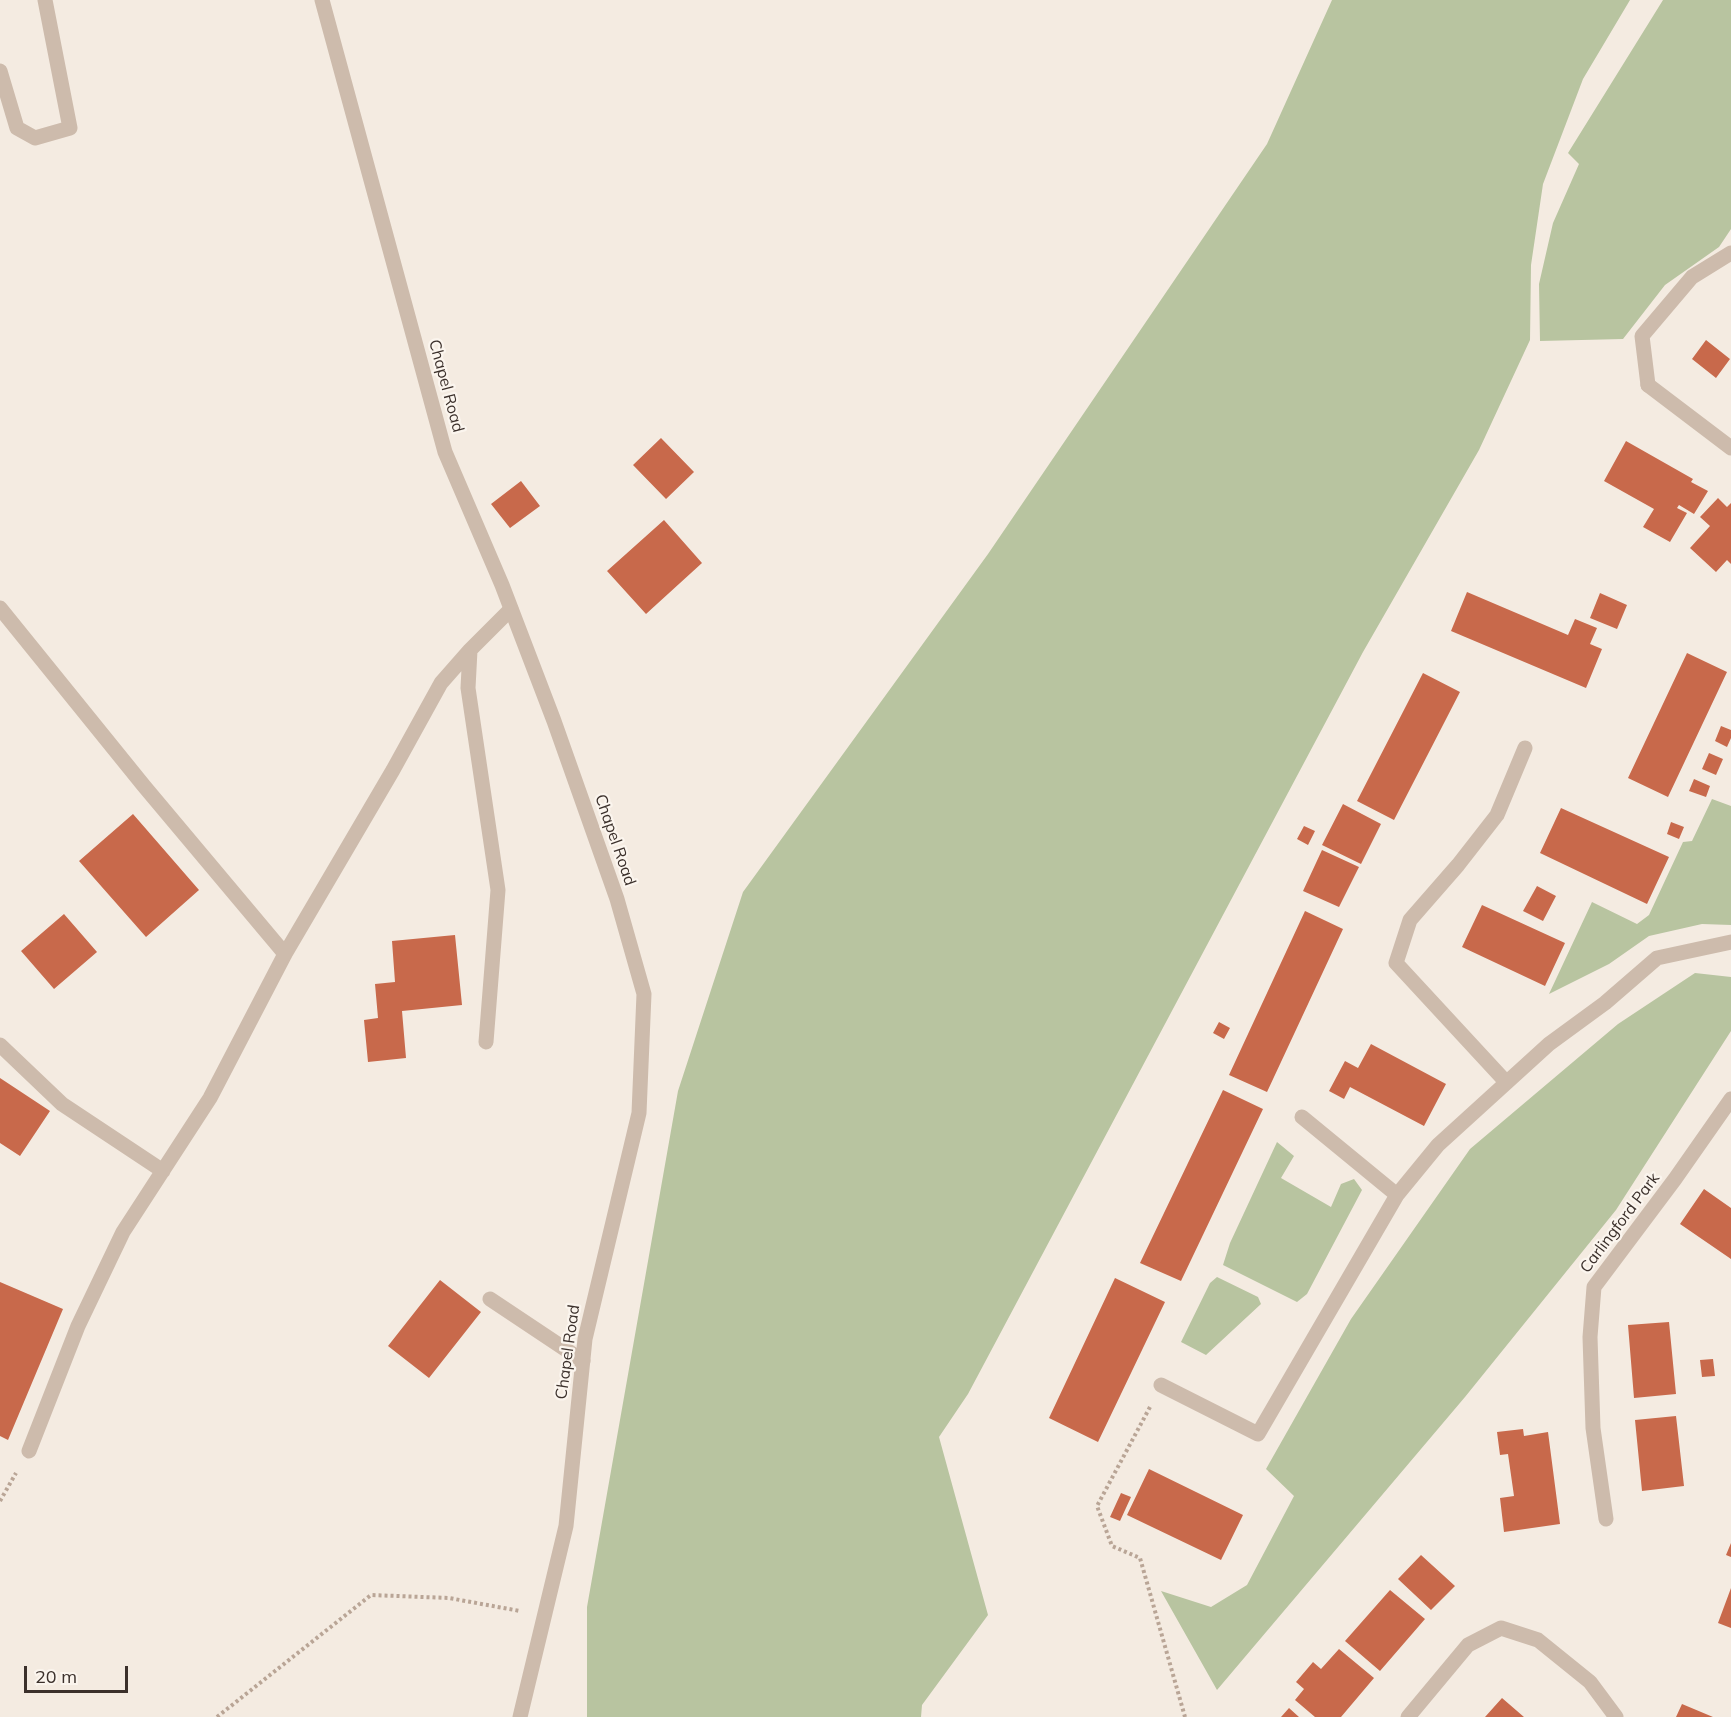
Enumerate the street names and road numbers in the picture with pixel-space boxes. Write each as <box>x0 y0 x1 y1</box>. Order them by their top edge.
street label: Chapel Road <box>424 337 468 435</box>
street label: Chapel Road <box>590 792 640 888</box>
street label: Carlingford Park <box>1576 1169 1664 1277</box>
street label: Chapel Road <box>552 1303 584 1401</box>

